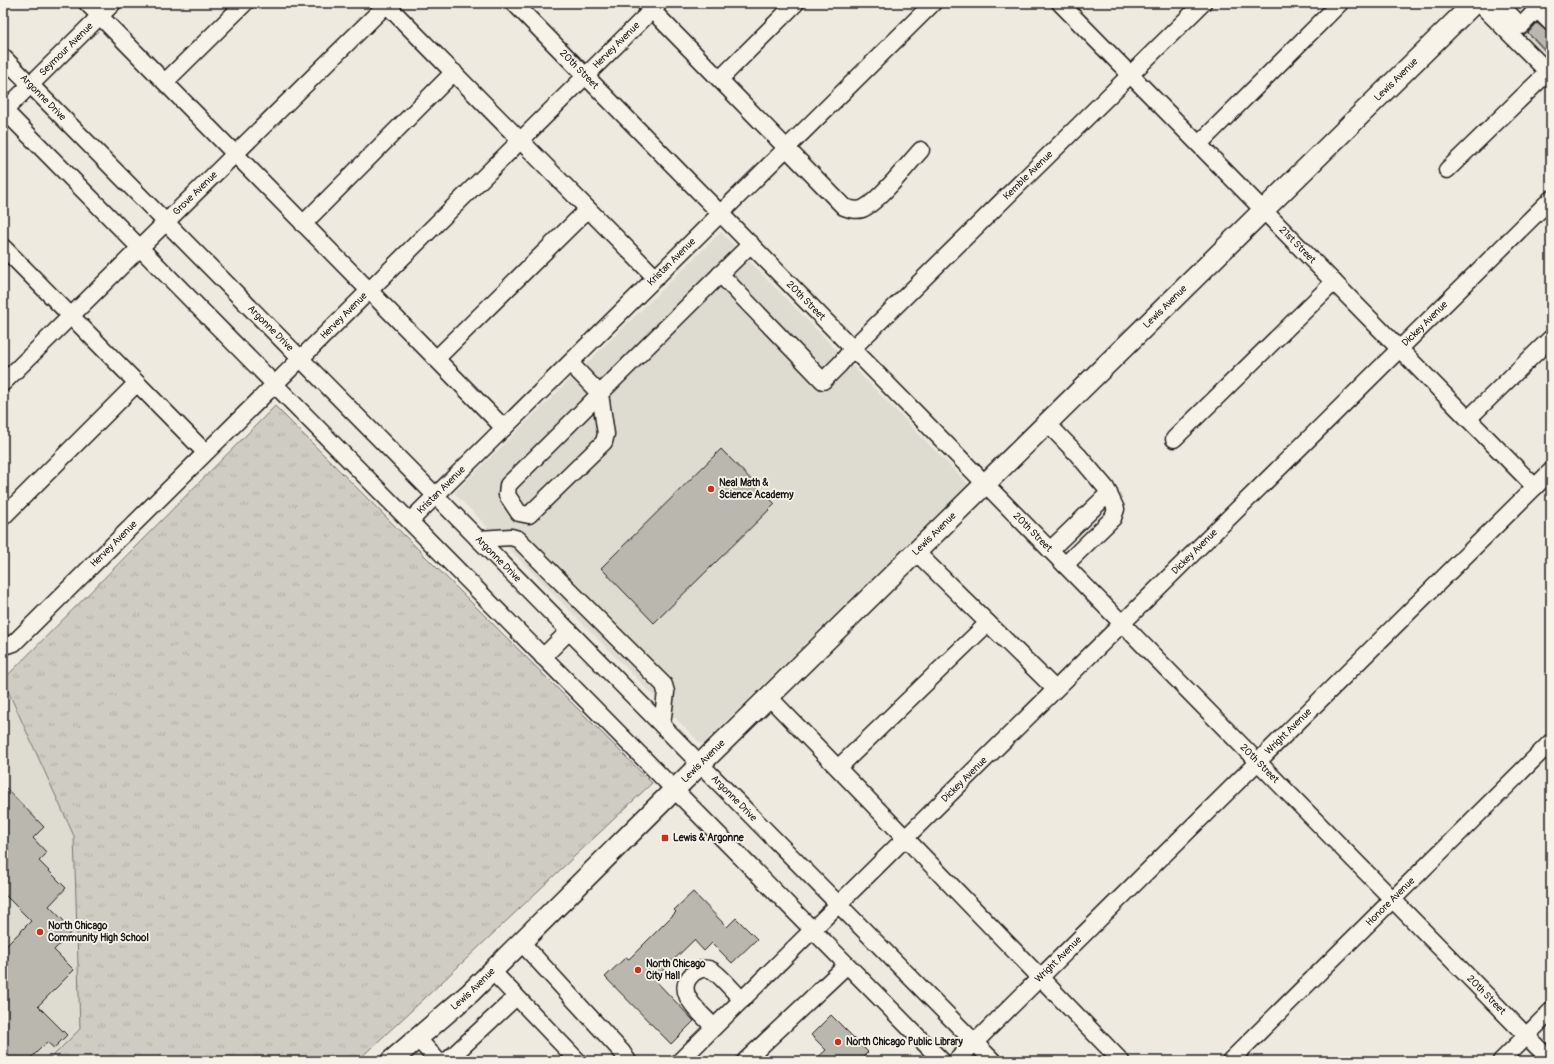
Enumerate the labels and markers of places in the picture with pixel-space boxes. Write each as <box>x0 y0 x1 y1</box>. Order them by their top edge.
place label: Neal Math & Science Academy <box>719 477 794 501</box>
marker: Neal Math & Science Academy <box>706 484 716 494</box>
place label: Lewis & Argonne <box>673 832 745 844</box>
marker: Lewis & Argonne <box>660 833 670 843</box>
place label: North Chicago Community High School <box>48 920 149 944</box>
marker: North Chicago Community High School <box>35 927 45 937</box>
place label: North Chicago City Hall <box>646 958 706 982</box>
marker: North Chicago City Hall <box>633 965 643 975</box>
place label: North Chicago Public Library <box>846 1036 964 1048</box>
marker: North Chicago Public Library <box>833 1037 843 1047</box>

